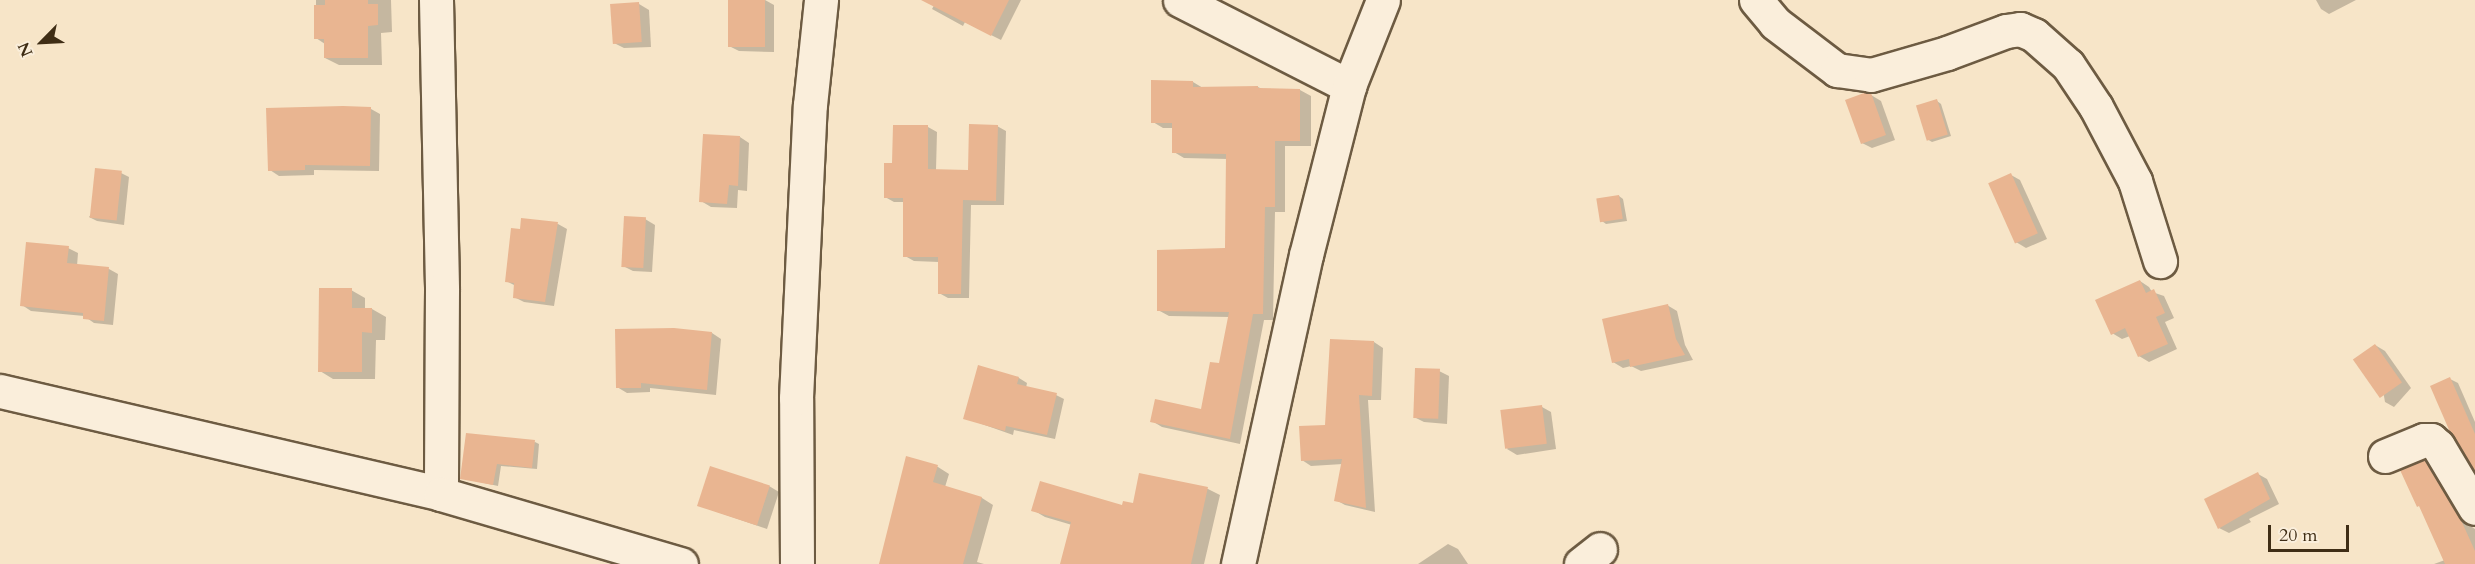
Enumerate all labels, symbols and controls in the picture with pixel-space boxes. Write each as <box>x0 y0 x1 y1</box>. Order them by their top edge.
north arrow <box>12 12 72 72</box>
text: N <box>13 39 38 60</box>
scale bar <box>2271 513 2352 551</box>
text: 20 m <box>2279 523 2318 548</box>

